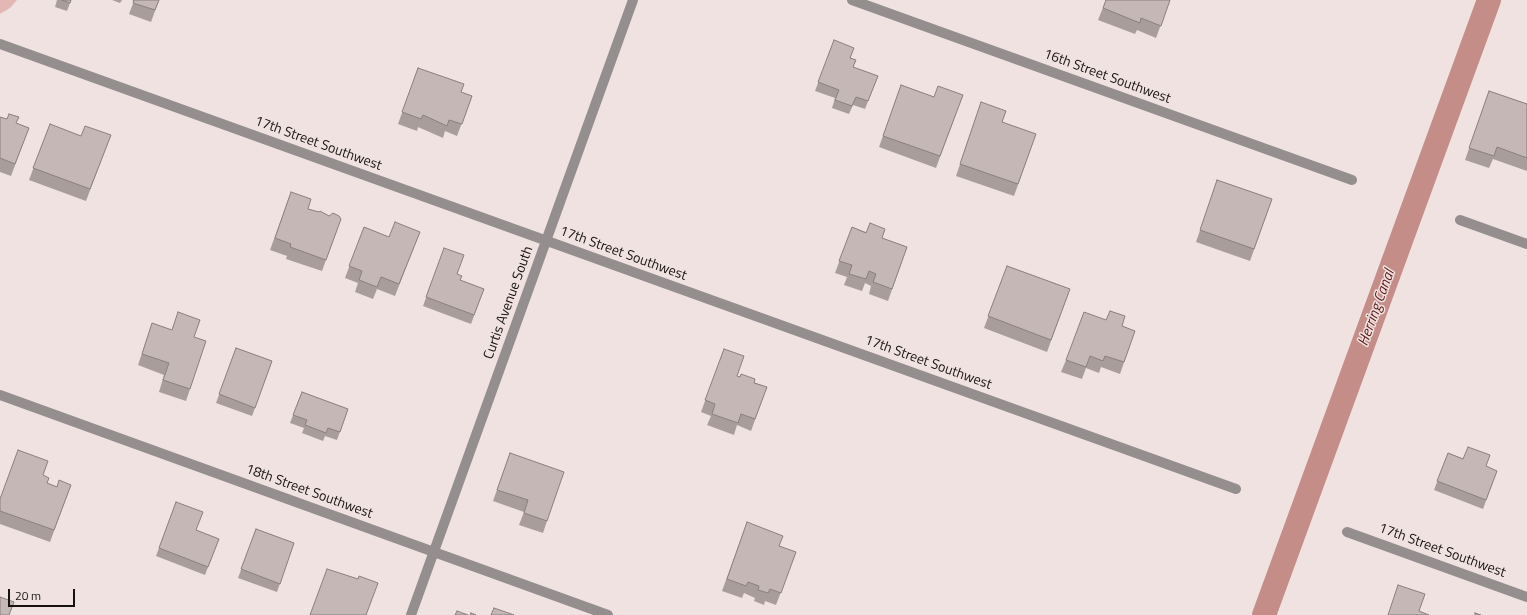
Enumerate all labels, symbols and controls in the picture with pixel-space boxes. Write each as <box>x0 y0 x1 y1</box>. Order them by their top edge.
street label: 16th Street Southwest <box>1041 46 1173 108</box>
street label: 17th Street Southwest <box>252 113 384 175</box>
street label: 17th Street Southwest <box>557 223 689 285</box>
street label: Curtis Avenue South <box>481 244 537 362</box>
water label: Herring Canal <box>1355 267 1399 349</box>
street label: 17th Street Southwest <box>862 332 994 394</box>
street label: 18th Street Southwest <box>243 461 375 523</box>
street label: 17th Street Southwest <box>1376 520 1508 582</box>
scale bar <box>10 581 77 607</box>
text: 20 m <box>15 586 41 605</box>

